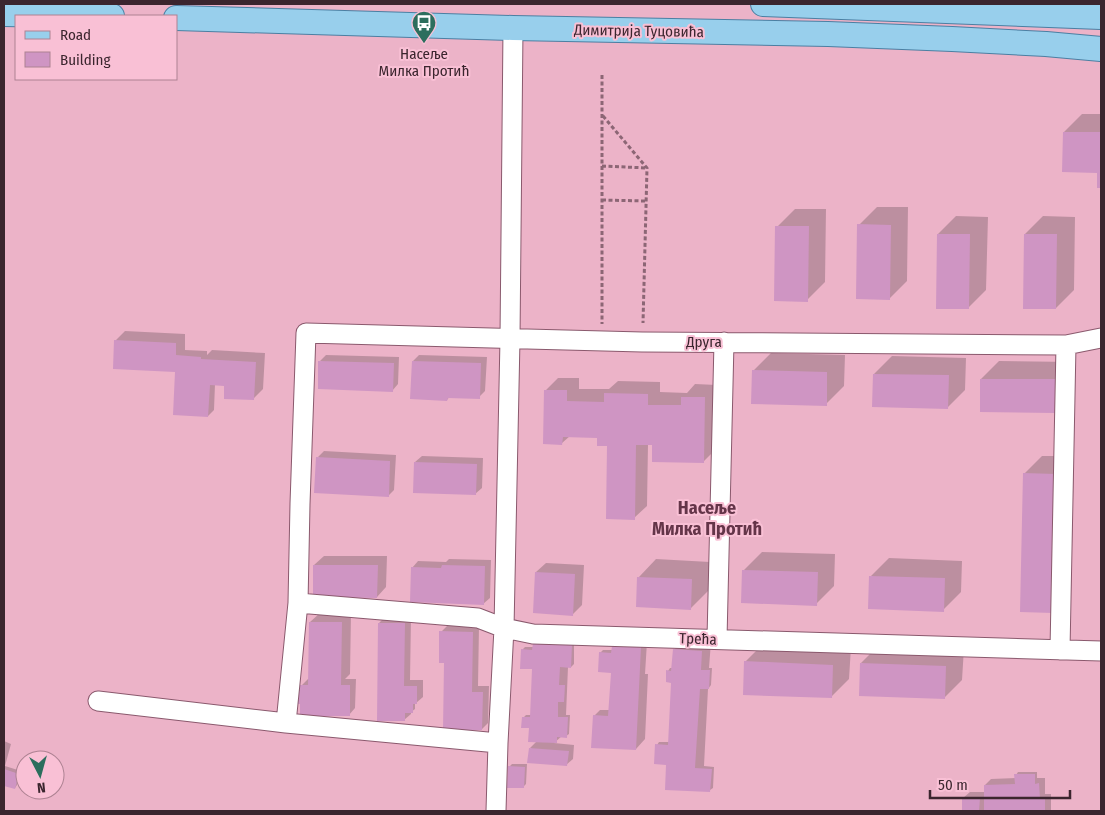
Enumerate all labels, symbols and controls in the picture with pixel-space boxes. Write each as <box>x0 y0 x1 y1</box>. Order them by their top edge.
bus stop icon: Насеље Милка Протић <box>411 10 437 44</box>
legend <box>15 15 178 80</box>
street label: Димитрија Туцовића <box>573 21 704 41</box>
text: Road <box>60 26 91 44</box>
place label: Насеље Милка Протић <box>379 45 469 80</box>
text: Building <box>60 51 111 69</box>
street label: Друга <box>685 333 722 351</box>
district label: Насеље Милка Протић <box>652 497 762 540</box>
street label: Трећа <box>679 629 717 649</box>
north arrow <box>15 750 65 800</box>
scale bar <box>930 768 1070 800</box>
text: 50 m <box>938 776 968 794</box>
text: N <box>36 779 46 796</box>

